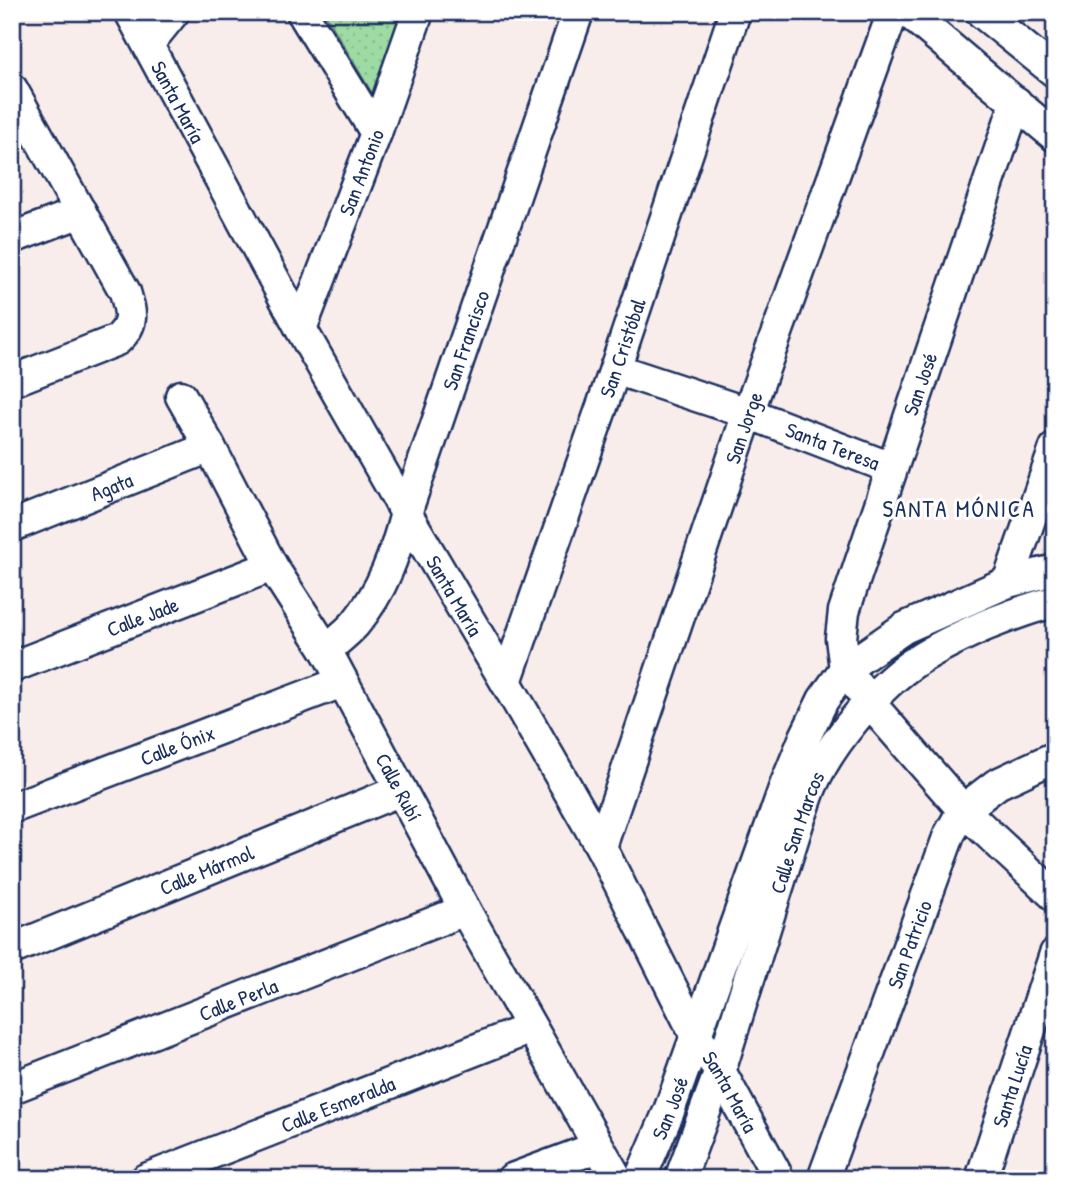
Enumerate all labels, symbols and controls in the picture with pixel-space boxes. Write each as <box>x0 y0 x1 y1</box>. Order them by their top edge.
street label: Santa María <box>144 56 212 148</box>
street label: San Antonio <box>331 125 391 219</box>
street label: San Francisco <box>435 286 496 394</box>
street label: San Cristóbal <box>592 294 652 401</box>
street label: San José <box>896 349 944 419</box>
street label: San Jorge <box>717 387 769 467</box>
street label: Santa Teresa <box>782 414 884 477</box>
street label: Agata <box>86 465 137 508</box>
district label: SANTA MÓNICA <box>882 493 1036 524</box>
street label: Santa María <box>420 550 490 641</box>
street label: Calle Jade <box>102 589 183 643</box>
street label: Calle Ónix <box>136 718 219 772</box>
street label: Calle Rubí <box>369 748 429 826</box>
street label: Calle San Marcos <box>762 766 831 897</box>
street label: Calle Mármol <box>155 837 258 902</box>
street label: San Patricio <box>880 896 938 992</box>
street label: Calle Perla <box>195 971 282 1028</box>
street label: Santa Lucía <box>985 1041 1039 1131</box>
street label: Santa María <box>696 1045 765 1138</box>
street label: Calle Esmeralda <box>276 1068 399 1139</box>
street label: San José <box>644 1073 695 1144</box>

